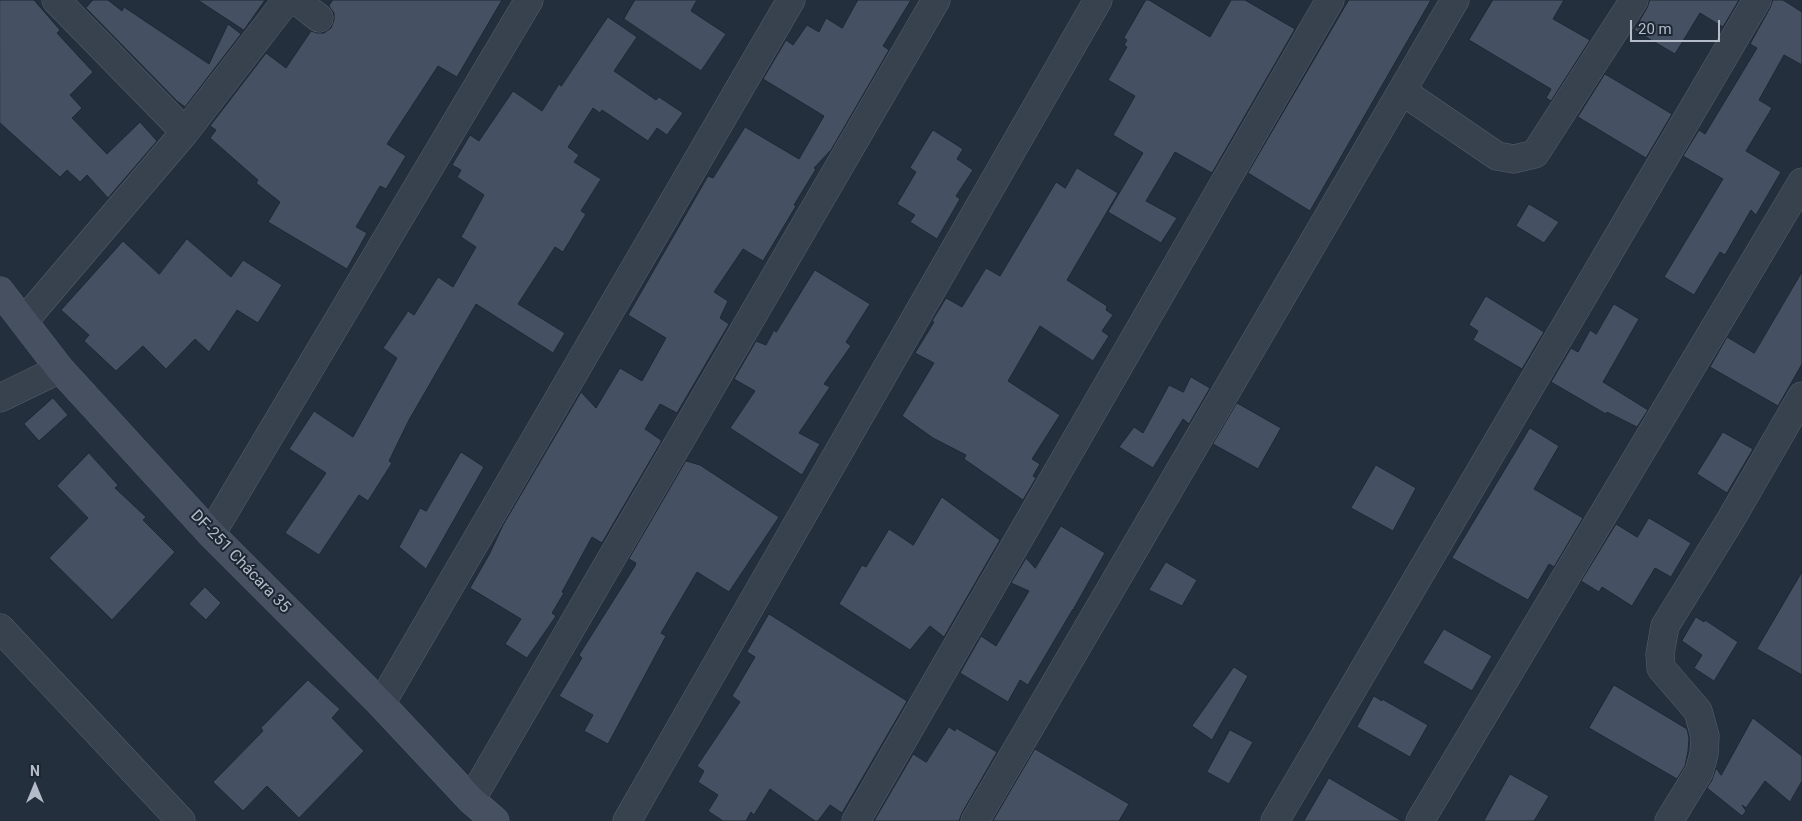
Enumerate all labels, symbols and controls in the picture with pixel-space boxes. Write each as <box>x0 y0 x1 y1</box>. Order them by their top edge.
scale bar <box>1632 10 1722 42</box>
text: 20 m <box>1638 20 1672 38</box>
street label: DF-251 Chácara 35 <box>186 507 294 617</box>
north arrow <box>10 761 60 811</box>
text: N <box>30 763 40 779</box>

